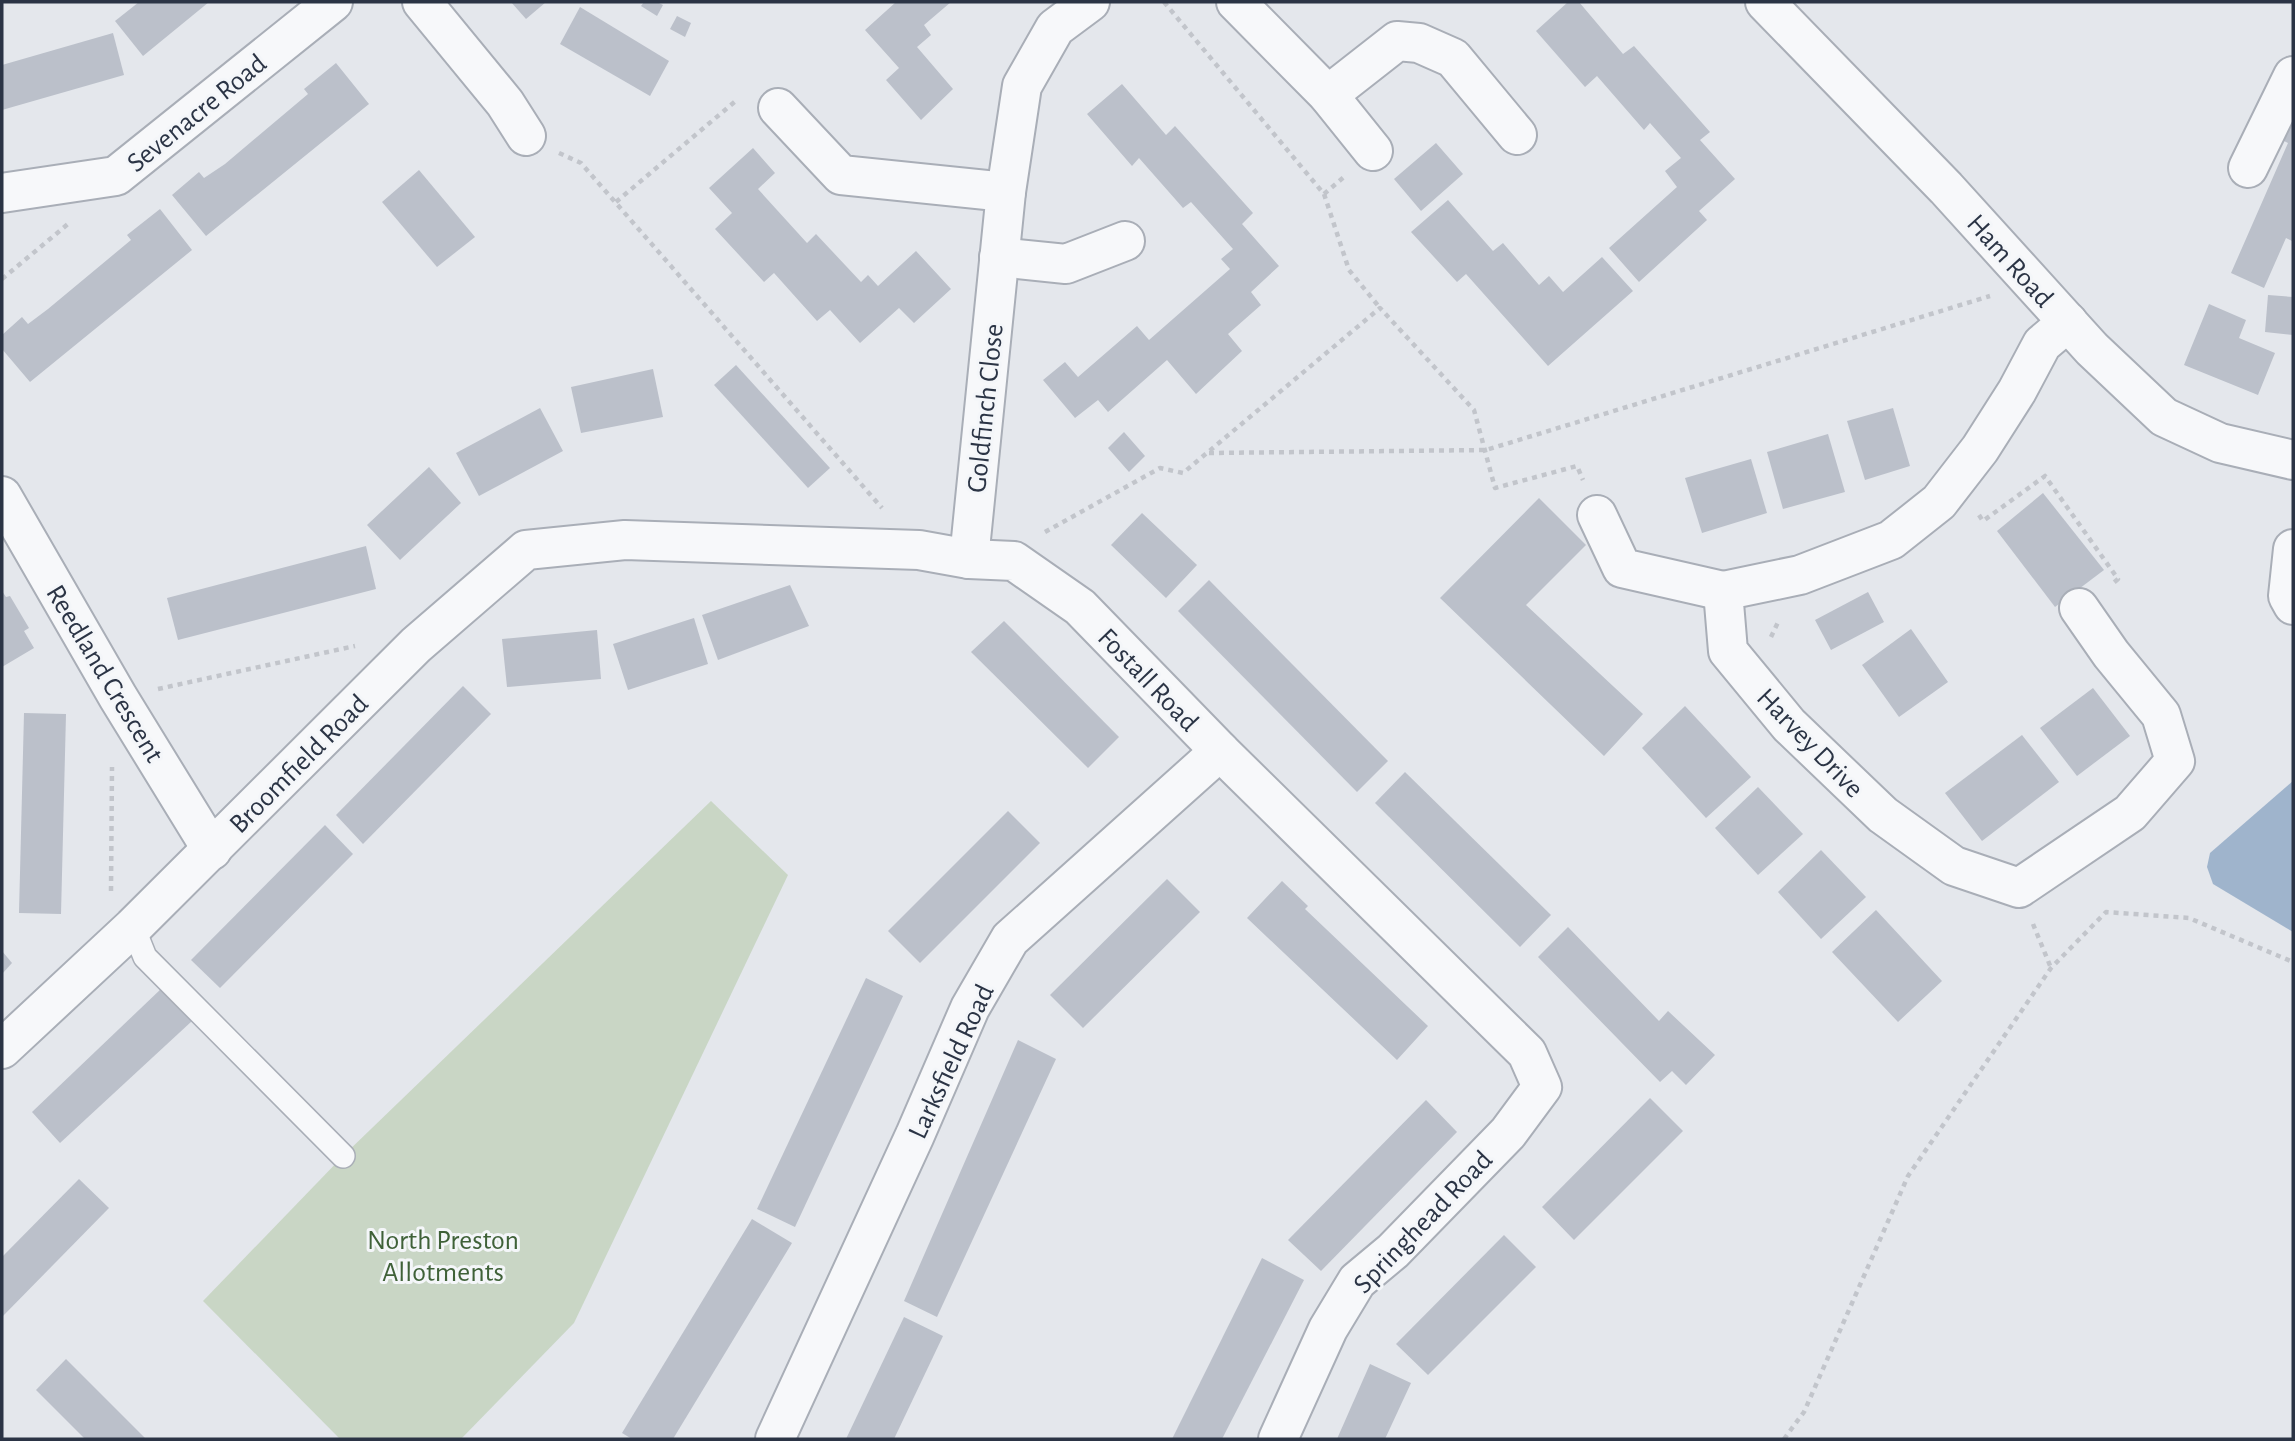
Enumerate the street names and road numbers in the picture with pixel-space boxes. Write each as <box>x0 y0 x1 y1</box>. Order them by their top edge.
street label: Sevenacre Road <box>122 49 272 178</box>
street label: Ham Road <box>1961 210 2058 313</box>
street label: Goldfinch Close <box>963 322 1009 494</box>
street label: Reedland Crescent <box>40 581 168 768</box>
street label: Fostall Road <box>1092 623 1203 737</box>
street label: Harvey Drive <box>1751 683 1868 803</box>
street label: Broomfield Road <box>225 690 374 839</box>
street label: Larksfield Road <box>904 980 1000 1143</box>
street label: Springhead Road <box>1349 1146 1498 1299</box>

